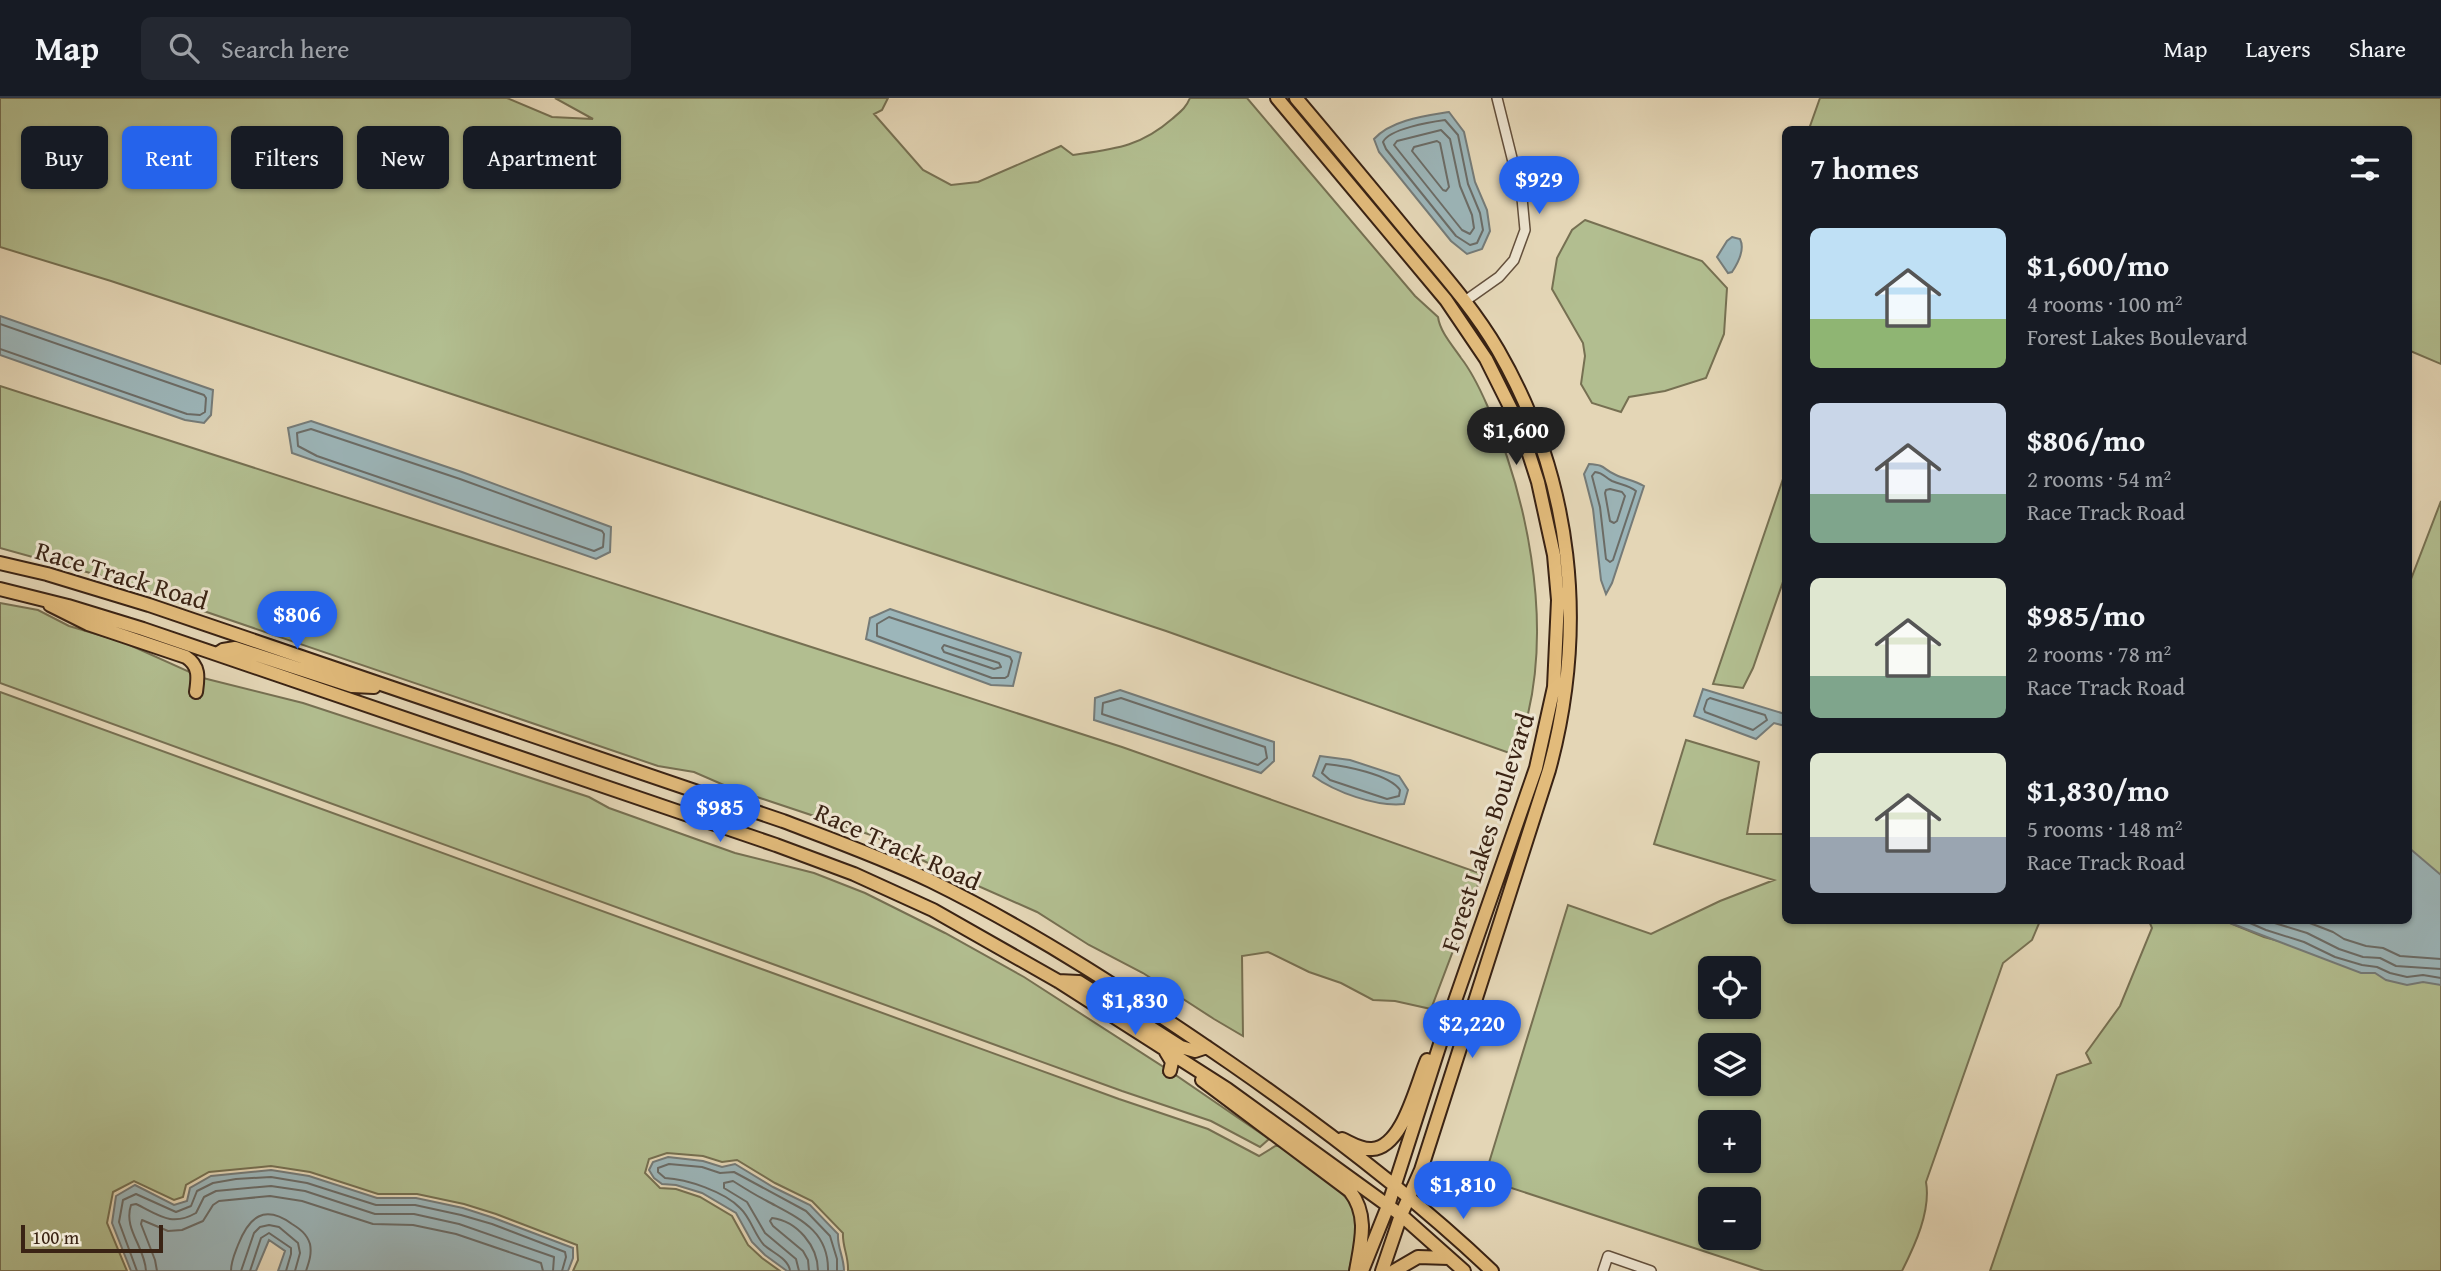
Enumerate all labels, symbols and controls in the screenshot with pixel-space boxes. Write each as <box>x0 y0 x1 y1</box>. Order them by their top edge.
search box <box>141 17 631 80</box>
text: Map <box>35 24 99 72</box>
icon: search <box>165 29 203 67</box>
text: Search here <box>221 29 349 68</box>
text: Map <box>2164 31 2207 66</box>
text: Layers <box>2245 31 2311 66</box>
text: Share <box>2349 31 2406 66</box>
chip: Buy <box>21 126 108 189</box>
chip: Rent <box>122 126 217 189</box>
chip: Filters <box>231 126 343 189</box>
chip: New <box>357 126 449 189</box>
chip: Apartment <box>463 126 621 189</box>
text: 7 homes <box>1810 146 1919 190</box>
icon: filters <box>2346 149 2384 187</box>
pin: $929 <box>1498 156 1580 216</box>
text: $929 <box>1515 162 1563 195</box>
text: $1,600/mo <box>2027 243 2169 287</box>
icon: home <box>1866 256 1950 340</box>
text: 4 rooms · 100 m² <box>2027 287 2182 320</box>
text: Forest Lakes Boulevard <box>2027 320 2247 353</box>
pin: $1,600 <box>1459 408 1573 467</box>
text: $1,600 <box>1483 413 1549 446</box>
text: $806/mo <box>2027 418 2145 462</box>
icon: home <box>1866 431 1950 515</box>
text: 2 rooms · 54 m² <box>2027 462 2171 495</box>
text: Race Track Road <box>2027 495 2185 528</box>
street label: Race Track Road <box>31 530 213 620</box>
pin: $806 <box>256 592 338 651</box>
text: $985/mo <box>2027 593 2145 637</box>
text: $806 <box>273 597 321 630</box>
icon: home <box>1866 606 1950 690</box>
text: 2 rooms · 78 m² <box>2027 637 2171 670</box>
text: Race Track Road <box>2027 670 2185 703</box>
street label: Forest Lakes Boulevard <box>1430 707 1544 957</box>
text: $1,830/mo <box>2027 768 2169 812</box>
icon: home <box>1866 781 1950 865</box>
pin: $985 <box>679 784 761 844</box>
text: $985 <box>696 790 744 823</box>
street label: Race Track Road <box>809 792 988 900</box>
text: 5 rooms · 148 m² <box>2027 812 2182 845</box>
text: Race Track Road <box>2027 845 2185 878</box>
map controls <box>1698 956 1761 1250</box>
button: locate <box>1698 956 1761 1019</box>
pin: $1,830 <box>1078 978 1192 1037</box>
text: $1,830 <box>1102 983 1168 1016</box>
pin: $2,220 <box>1415 1000 1529 1060</box>
text: $2,220 <box>1439 1006 1505 1039</box>
button: layers <box>1698 1033 1761 1096</box>
button: + <box>1698 1110 1761 1173</box>
pin: $1,810 <box>1406 1162 1520 1221</box>
text: $1,810 <box>1430 1167 1496 1200</box>
button: − <box>1698 1187 1761 1250</box>
scale bar <box>21 1222 163 1254</box>
text: 100 m <box>32 1223 79 1251</box>

